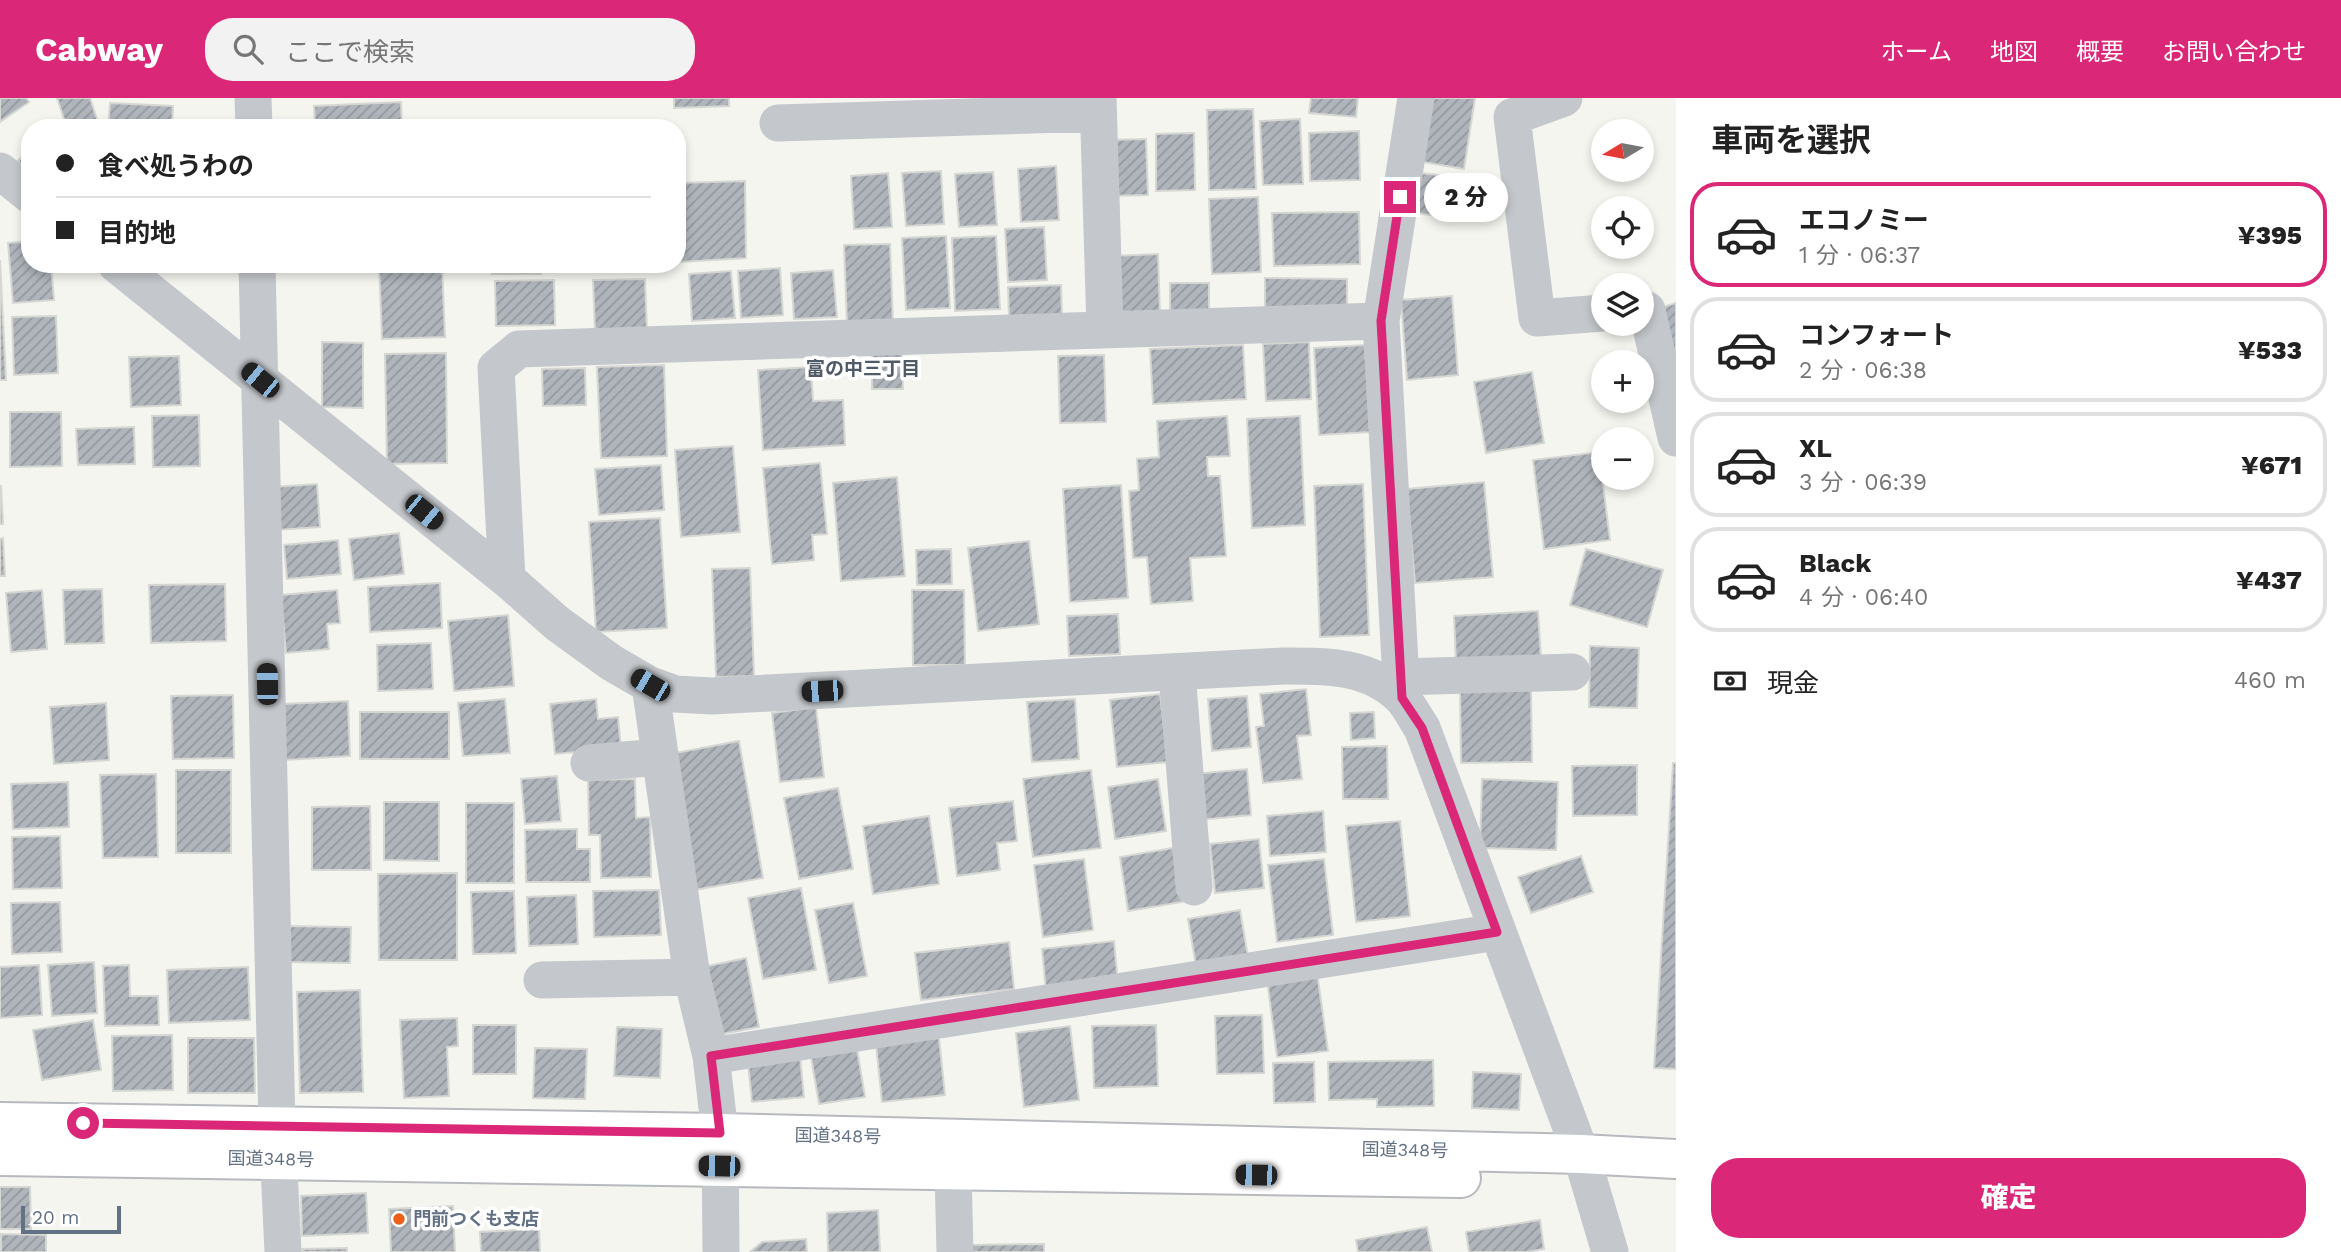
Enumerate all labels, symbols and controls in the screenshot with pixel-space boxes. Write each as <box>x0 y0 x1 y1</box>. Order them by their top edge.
search box <box>205 18 695 81</box>
text: Cabway <box>35 30 163 69</box>
icon: search <box>229 30 267 68</box>
text: ここで検索 <box>285 37 415 67</box>
text: ホーム <box>1881 38 1952 66</box>
text: 地図 <box>1990 38 2038 66</box>
text: 概要 <box>2076 38 2124 66</box>
text: お問い合わせ <box>2162 38 2306 66</box>
north arrow <box>1591 119 1654 182</box>
map controls <box>1591 119 1654 490</box>
text: 車両を選択 <box>1711 121 1871 159</box>
text: 食べ処うわの <box>98 151 254 181</box>
callout: 2 分 <box>1424 172 1508 222</box>
route end <box>1384 181 1416 213</box>
text: 2 分 <box>1445 184 1487 211</box>
button: locate <box>1591 196 1654 259</box>
icon: car <box>1715 203 1778 266</box>
text: エコノミー <box>1799 205 1929 235</box>
text: 目的地 <box>98 218 176 248</box>
text: ¥395 <box>2238 220 2302 250</box>
text: 1 分 · 06:37 <box>1799 242 1920 269</box>
button: layers <box>1591 273 1654 336</box>
icon: car <box>1715 318 1778 381</box>
text: コンフォート <box>1799 320 1954 350</box>
text: ¥533 <box>2238 335 2302 365</box>
button: + <box>1591 350 1654 413</box>
district label: 富の中三丁目 <box>806 357 920 380</box>
text: 2 分 · 06:38 <box>1799 357 1927 384</box>
car <box>238 359 283 401</box>
button: − <box>1591 427 1654 490</box>
icon: car <box>1715 433 1778 496</box>
text: XL <box>1799 433 1832 463</box>
text: ¥671 <box>2241 450 2302 480</box>
text: 3 分 · 06:39 <box>1799 469 1927 496</box>
car <box>402 491 447 533</box>
icon: car <box>1715 548 1778 611</box>
text: Black <box>1799 548 1871 578</box>
text: ¥437 <box>2236 565 2302 595</box>
text: 4 分 · 06:40 <box>1799 584 1928 611</box>
icon: cash <box>1711 662 1749 700</box>
car <box>257 663 278 705</box>
car <box>627 665 674 705</box>
text: 460 m <box>2234 667 2306 694</box>
text: 現金 <box>1767 668 1819 698</box>
car <box>801 679 844 703</box>
route start <box>67 1107 99 1139</box>
street label: 国道348号 <box>795 1124 881 1147</box>
street label: 国道348号 <box>1362 1138 1448 1161</box>
street label: 国道348号 <box>228 1147 314 1170</box>
car <box>698 1155 741 1177</box>
button: 確定 <box>1711 1158 2306 1238</box>
car <box>1235 1164 1278 1186</box>
scale bar <box>21 1203 121 1235</box>
text: 20 m <box>32 1206 79 1229</box>
place label: 門前つくも支店 <box>413 1208 539 1229</box>
marker: 門前つくも支店 <box>391 1211 407 1227</box>

